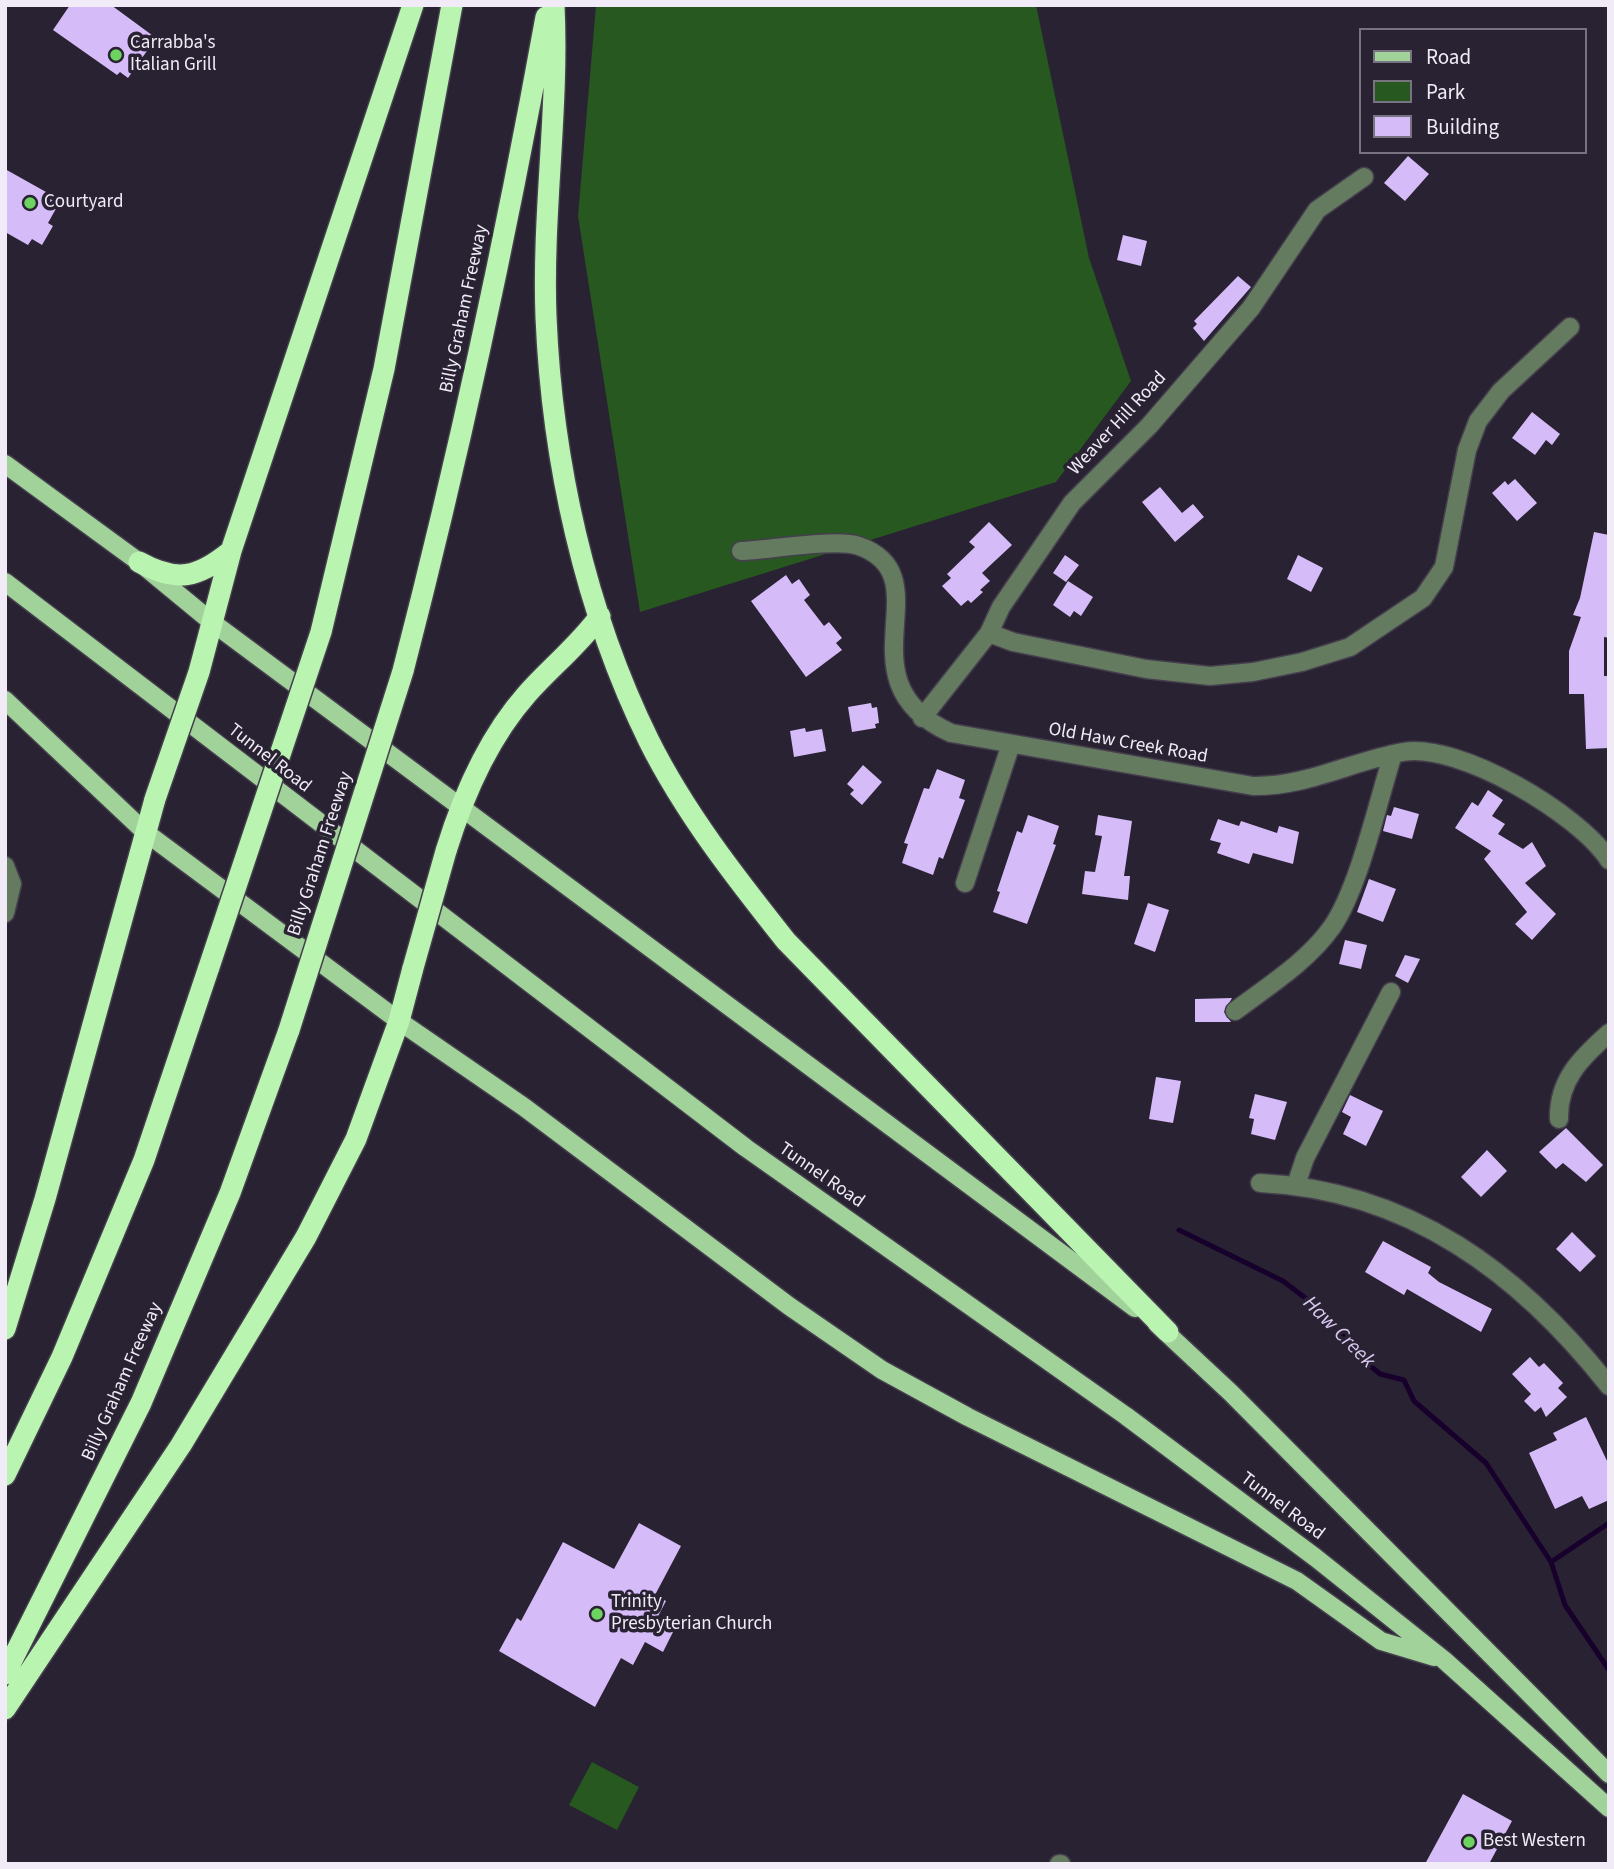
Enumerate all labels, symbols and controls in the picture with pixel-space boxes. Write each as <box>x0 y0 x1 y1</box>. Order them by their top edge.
legend <box>1358 28 1586 154</box>
place label: Carrabba's Italian Grill <box>130 33 217 77</box>
text: Road <box>1426 42 1471 72</box>
marker: Carrabba's Italian Grill <box>108 47 124 63</box>
text: Park <box>1426 77 1465 107</box>
text: Building <box>1426 112 1499 142</box>
place label: Courtyard <box>44 192 124 214</box>
marker: Courtyard <box>22 195 38 211</box>
street label: Billy Graham Freeway <box>436 223 494 395</box>
street label: Weaver Hill Road <box>1064 367 1172 481</box>
street label: Tunnel Road <box>223 719 315 799</box>
street label: Old Haw Creek Road <box>1047 719 1209 769</box>
street label: Billy Graham Freeway <box>284 769 358 939</box>
street label: Tunnel Road <box>774 1138 868 1214</box>
water label: Haw Creek <box>1297 1292 1379 1374</box>
street label: Billy Graham Freeway <box>78 1299 168 1465</box>
street label: Tunnel Road <box>1235 1468 1329 1546</box>
place label: Trinity Presbyterian Church <box>611 1592 772 1636</box>
marker: Trinity Presbyterian Church <box>589 1606 605 1622</box>
place label: Best Western <box>1483 1831 1586 1853</box>
marker: Best Western <box>1461 1834 1477 1850</box>

